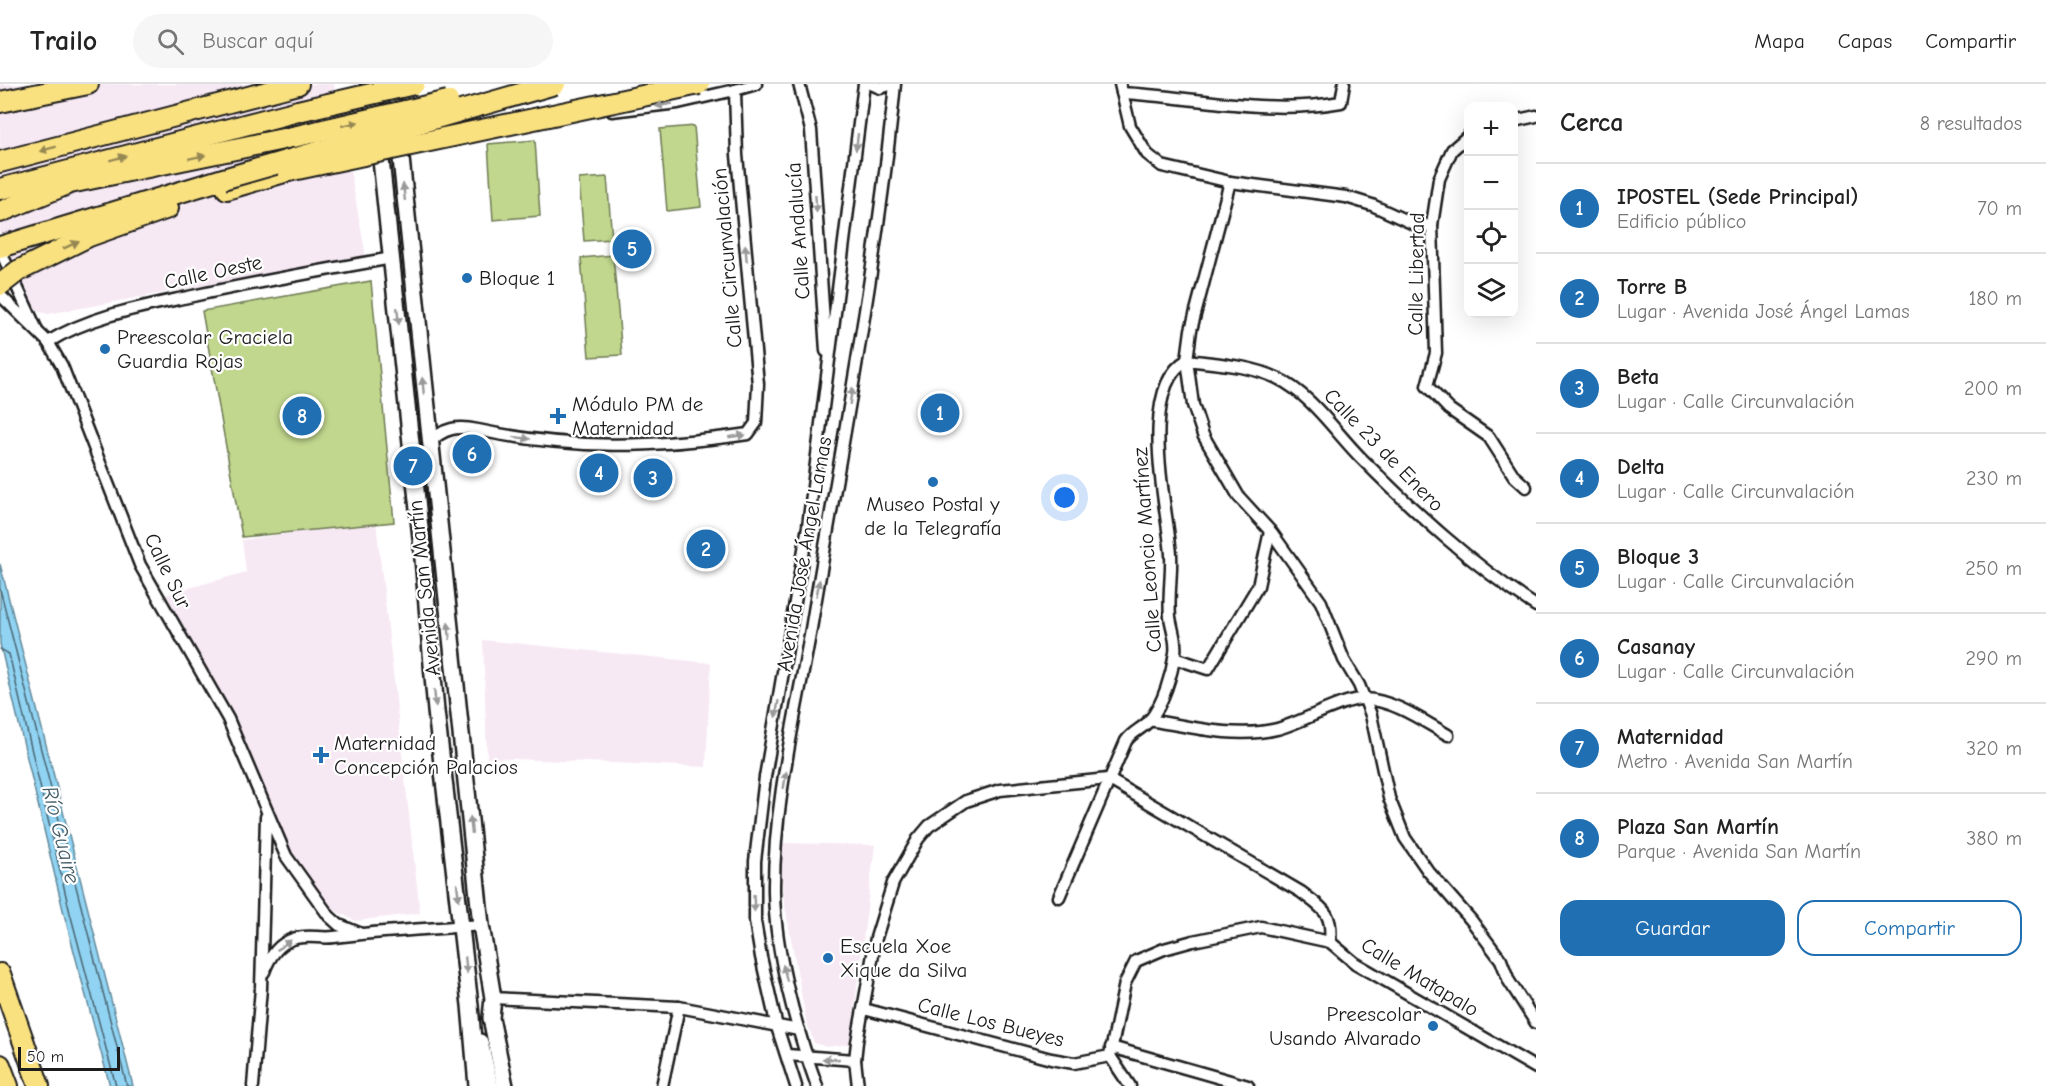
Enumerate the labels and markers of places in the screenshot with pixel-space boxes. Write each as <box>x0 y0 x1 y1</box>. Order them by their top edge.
pin: 5 <box>612 226 652 272</box>
place label: Bloque 1 <box>479 266 555 290</box>
marker: Bloque 1 <box>460 271 474 285</box>
place label: Preescolar Graciela Guardia Rojas <box>117 325 293 373</box>
marker: Preescolar Graciela Guardia Rojas <box>98 342 112 356</box>
pin: 1 <box>920 390 960 436</box>
place label: Módulo PM de Maternidad <box>572 392 703 440</box>
pin: 8 <box>282 394 322 438</box>
marker: Módulo PM de Maternidad <box>549 407 567 425</box>
pin: 6 <box>452 432 492 476</box>
pin: 7 <box>394 444 432 488</box>
pin: 4 <box>580 450 618 496</box>
pin: 3 <box>634 456 672 500</box>
marker: Museo Postal y de la Telegrafía <box>926 475 940 489</box>
place label: Museo Postal y de la Telegrafía <box>864 492 1002 540</box>
pin: 2 <box>686 526 726 572</box>
place label: Maternidad Concepción Palacios <box>334 731 518 779</box>
marker: Maternidad Concepción Palacios <box>312 746 330 764</box>
place label: Escuela Xoe Xique da Silva <box>840 934 967 982</box>
marker: Escuela Xoe Xique da Silva <box>821 951 835 965</box>
place label: Preescolar Usando Alvarado <box>1269 1002 1422 1050</box>
marker: Preescolar Usando Alvarado <box>1426 1019 1440 1033</box>

